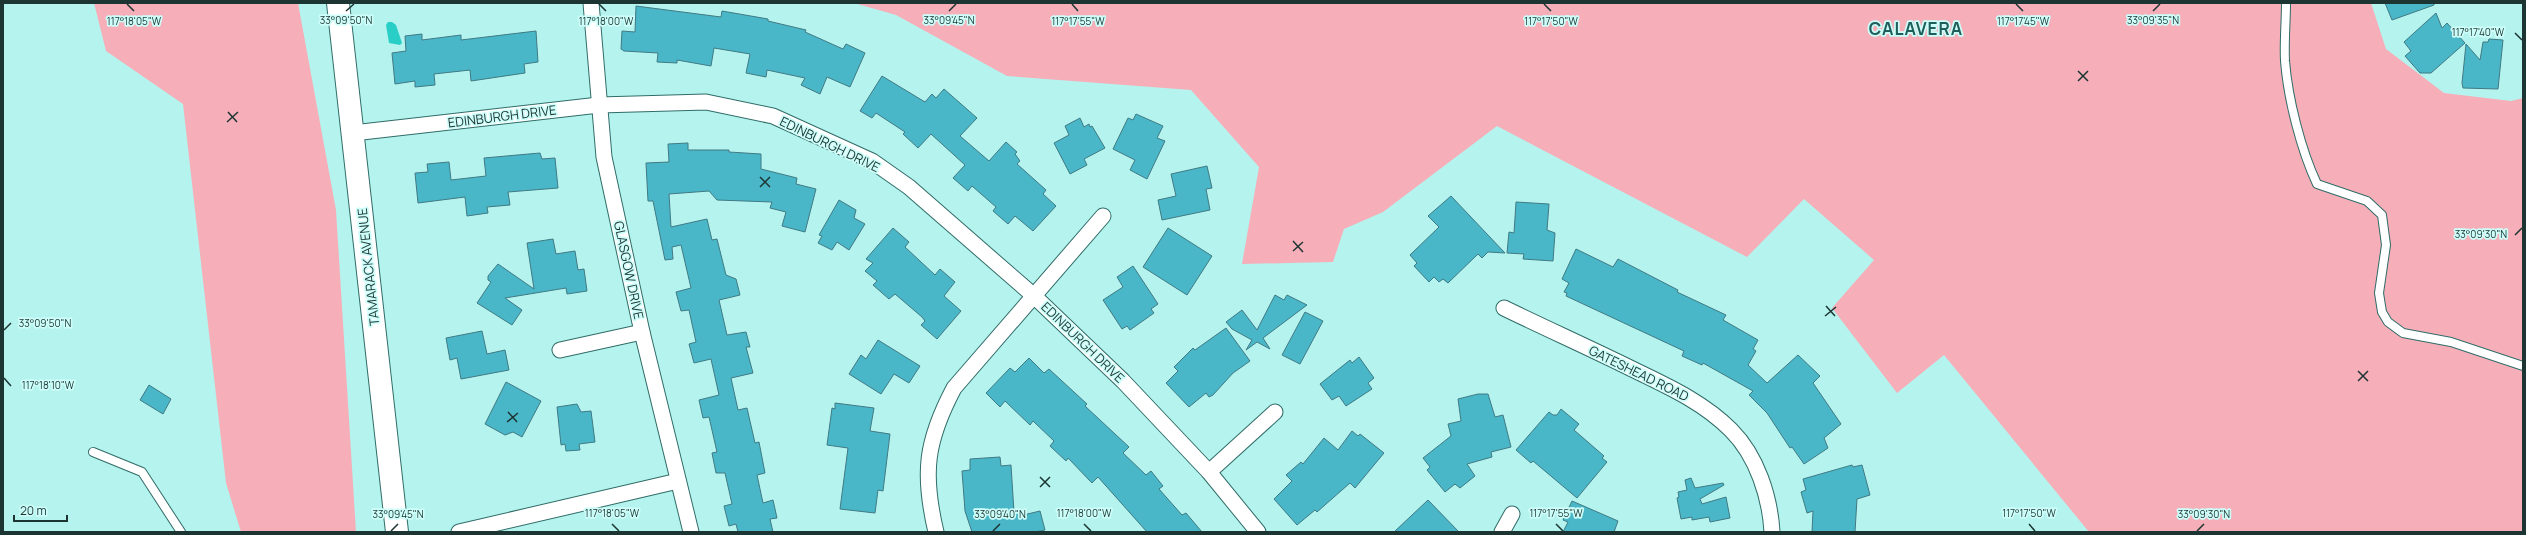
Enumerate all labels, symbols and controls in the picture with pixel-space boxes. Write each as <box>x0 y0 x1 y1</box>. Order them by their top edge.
text: 33°09'50"N <box>320 13 372 27</box>
text: 33°09'45"N <box>923 13 975 27</box>
text: 33°09'35"N <box>2127 13 2179 27</box>
text: 117°18'05"W <box>107 14 162 28</box>
text: 117°18'00"W <box>579 14 634 28</box>
text: 117°17'55"W <box>1051 14 1105 28</box>
text: 117°17'50"W <box>1524 14 1578 28</box>
text: 117°17'45"W <box>1997 14 2050 28</box>
district label: CALAVERA <box>1869 17 1963 40</box>
text: 117°17'40"W <box>2452 25 2505 39</box>
street label: EDINBURGH DRIVE <box>447 100 557 132</box>
street label: EDINBURGH DRIVE <box>777 112 883 176</box>
street label: TAMARACK AVENUE <box>353 207 383 327</box>
street label: GLASGOW DRIVE <box>610 219 648 321</box>
text: 33°09'30"N <box>2455 227 2507 241</box>
street label: EDINBURGH DRIVE <box>1037 298 1129 386</box>
text: 33°09'50"N <box>19 316 71 330</box>
street label: GATESHEAD ROAD <box>1586 341 1692 405</box>
text: 117°18'10"W <box>22 378 75 392</box>
scale bar <box>14 497 67 523</box>
text: 20 m <box>20 502 47 519</box>
text: 117°18'05"W <box>585 506 640 520</box>
text: 117°18'00"W <box>1057 506 1112 520</box>
text: 117°17'55"W <box>1529 506 1583 520</box>
text: 117°17'50"W <box>2002 506 2056 520</box>
text: 33°09'45"N <box>372 507 424 521</box>
text: 33°09'40"N <box>974 507 1026 521</box>
text: 33°09'30"N <box>2178 507 2230 521</box>

